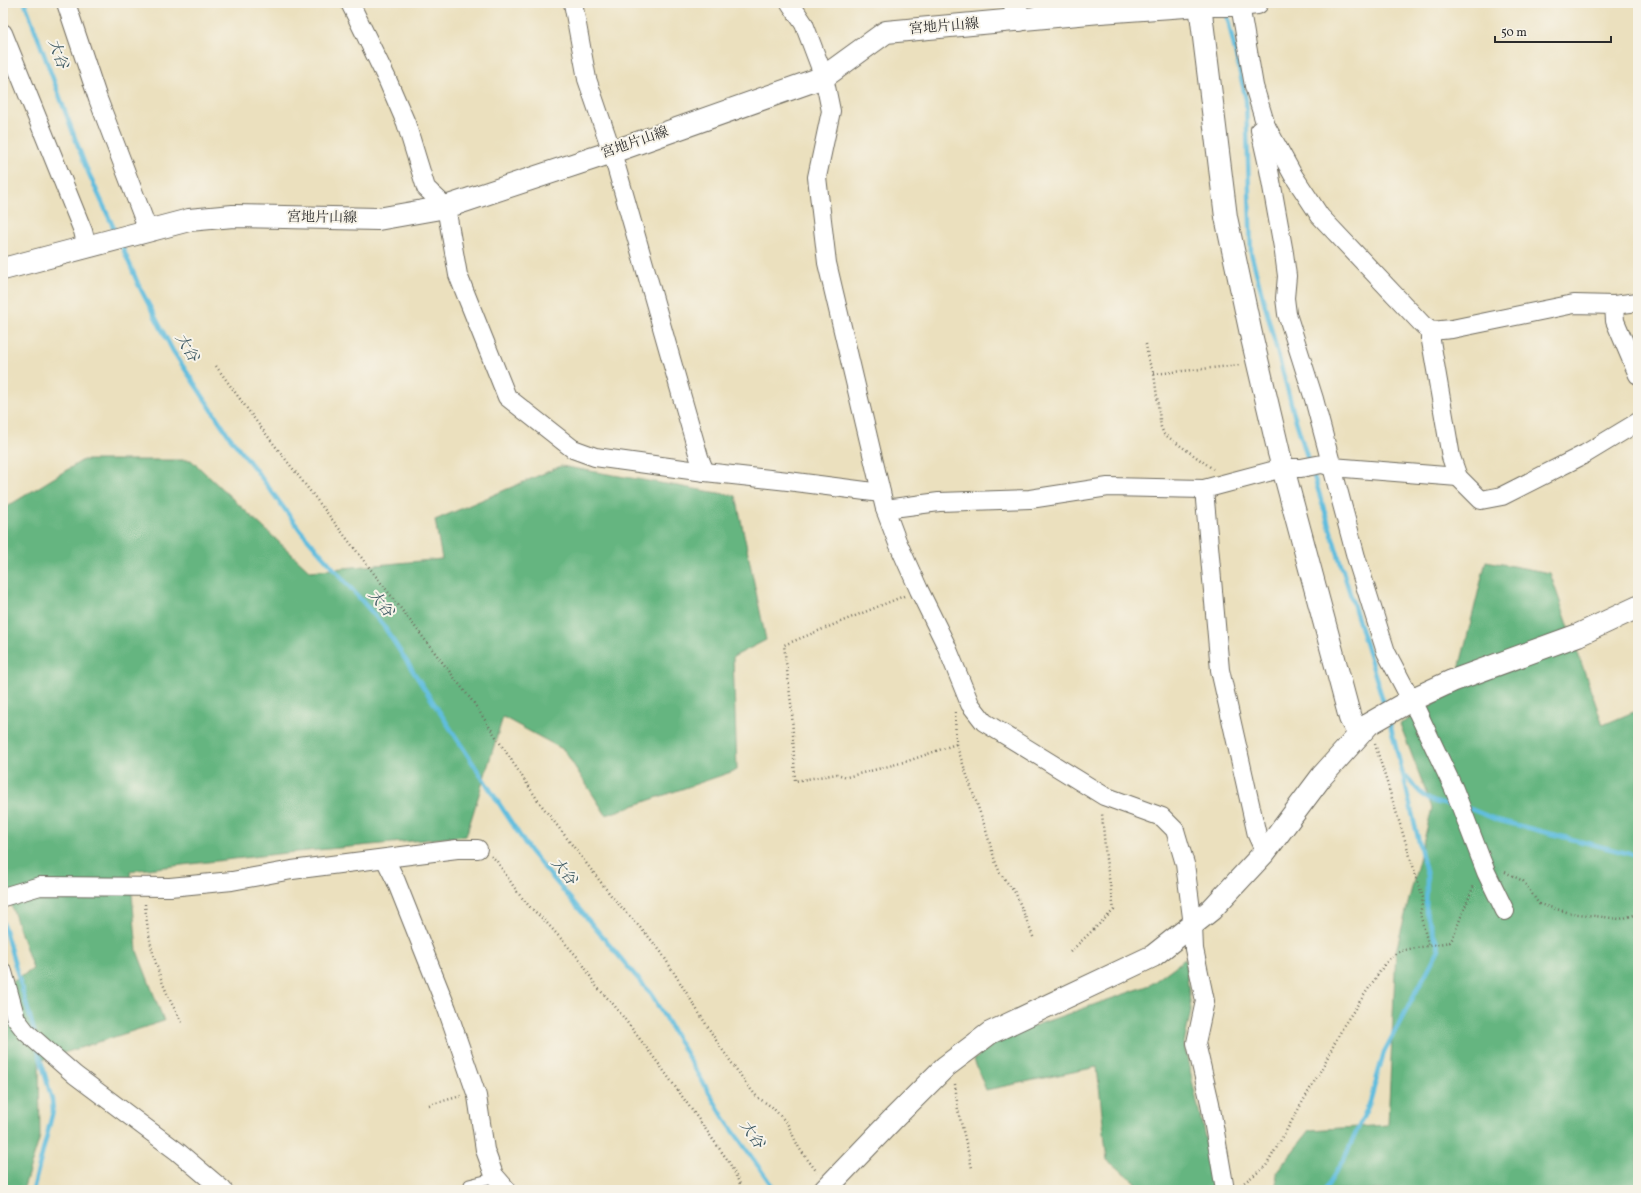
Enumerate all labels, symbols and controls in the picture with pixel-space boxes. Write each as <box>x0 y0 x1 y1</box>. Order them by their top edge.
street label: 宮地片山線 <box>908 14 980 40</box>
scale bar <box>1495 18 1611 44</box>
text: 50 m <box>1501 25 1527 41</box>
water label: 大谷 <box>42 36 72 73</box>
street label: 宮地片山線 <box>599 123 671 163</box>
street label: 宮地片山線 <box>287 208 357 228</box>
water label: 大谷 <box>169 330 203 367</box>
water label: 大谷 <box>362 586 398 623</box>
water label: 大谷 <box>545 854 581 891</box>
water label: 大谷 <box>734 1117 769 1154</box>

